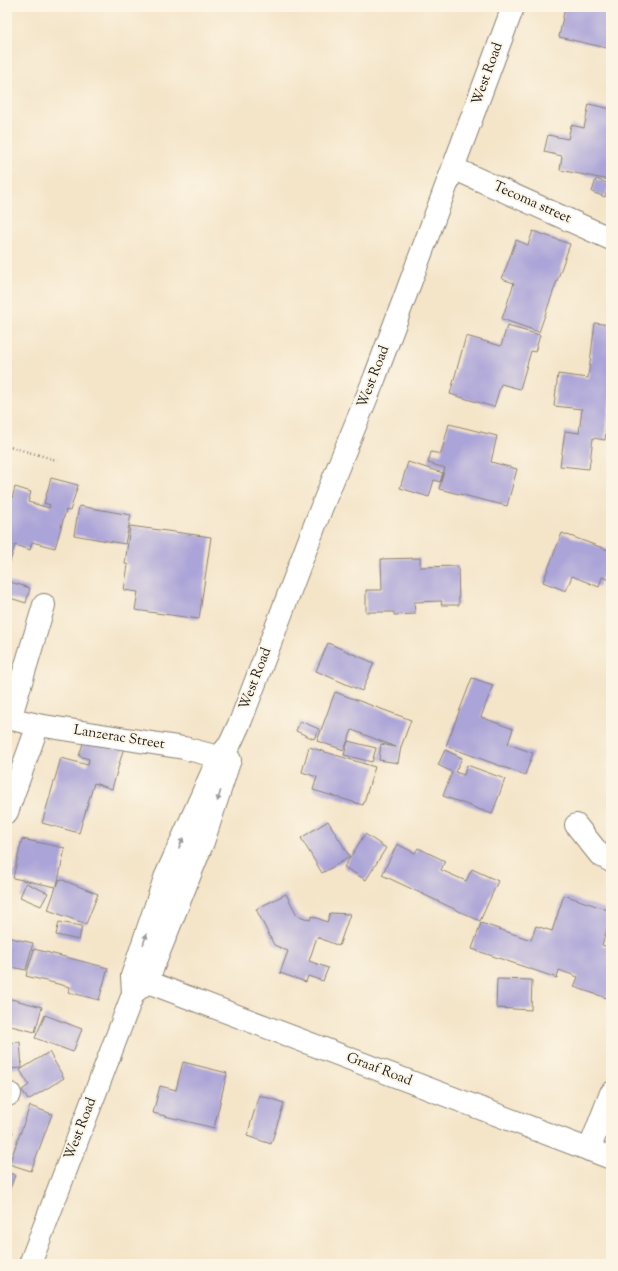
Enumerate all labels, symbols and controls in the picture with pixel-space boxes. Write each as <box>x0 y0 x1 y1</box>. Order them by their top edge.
street label: West Road <box>467 40 509 108</box>
street label: Tecoma street <box>490 177 574 229</box>
street label: West Road <box>353 343 395 411</box>
street label: West Road <box>235 645 277 713</box>
street label: Lanzerac Street <box>72 721 166 755</box>
one-way arrow <box>216 790 222 802</box>
one-way arrow <box>178 836 184 848</box>
one-way arrow <box>142 932 148 944</box>
street label: Graaf Road <box>343 1048 415 1092</box>
street label: West Road <box>60 1095 102 1163</box>

